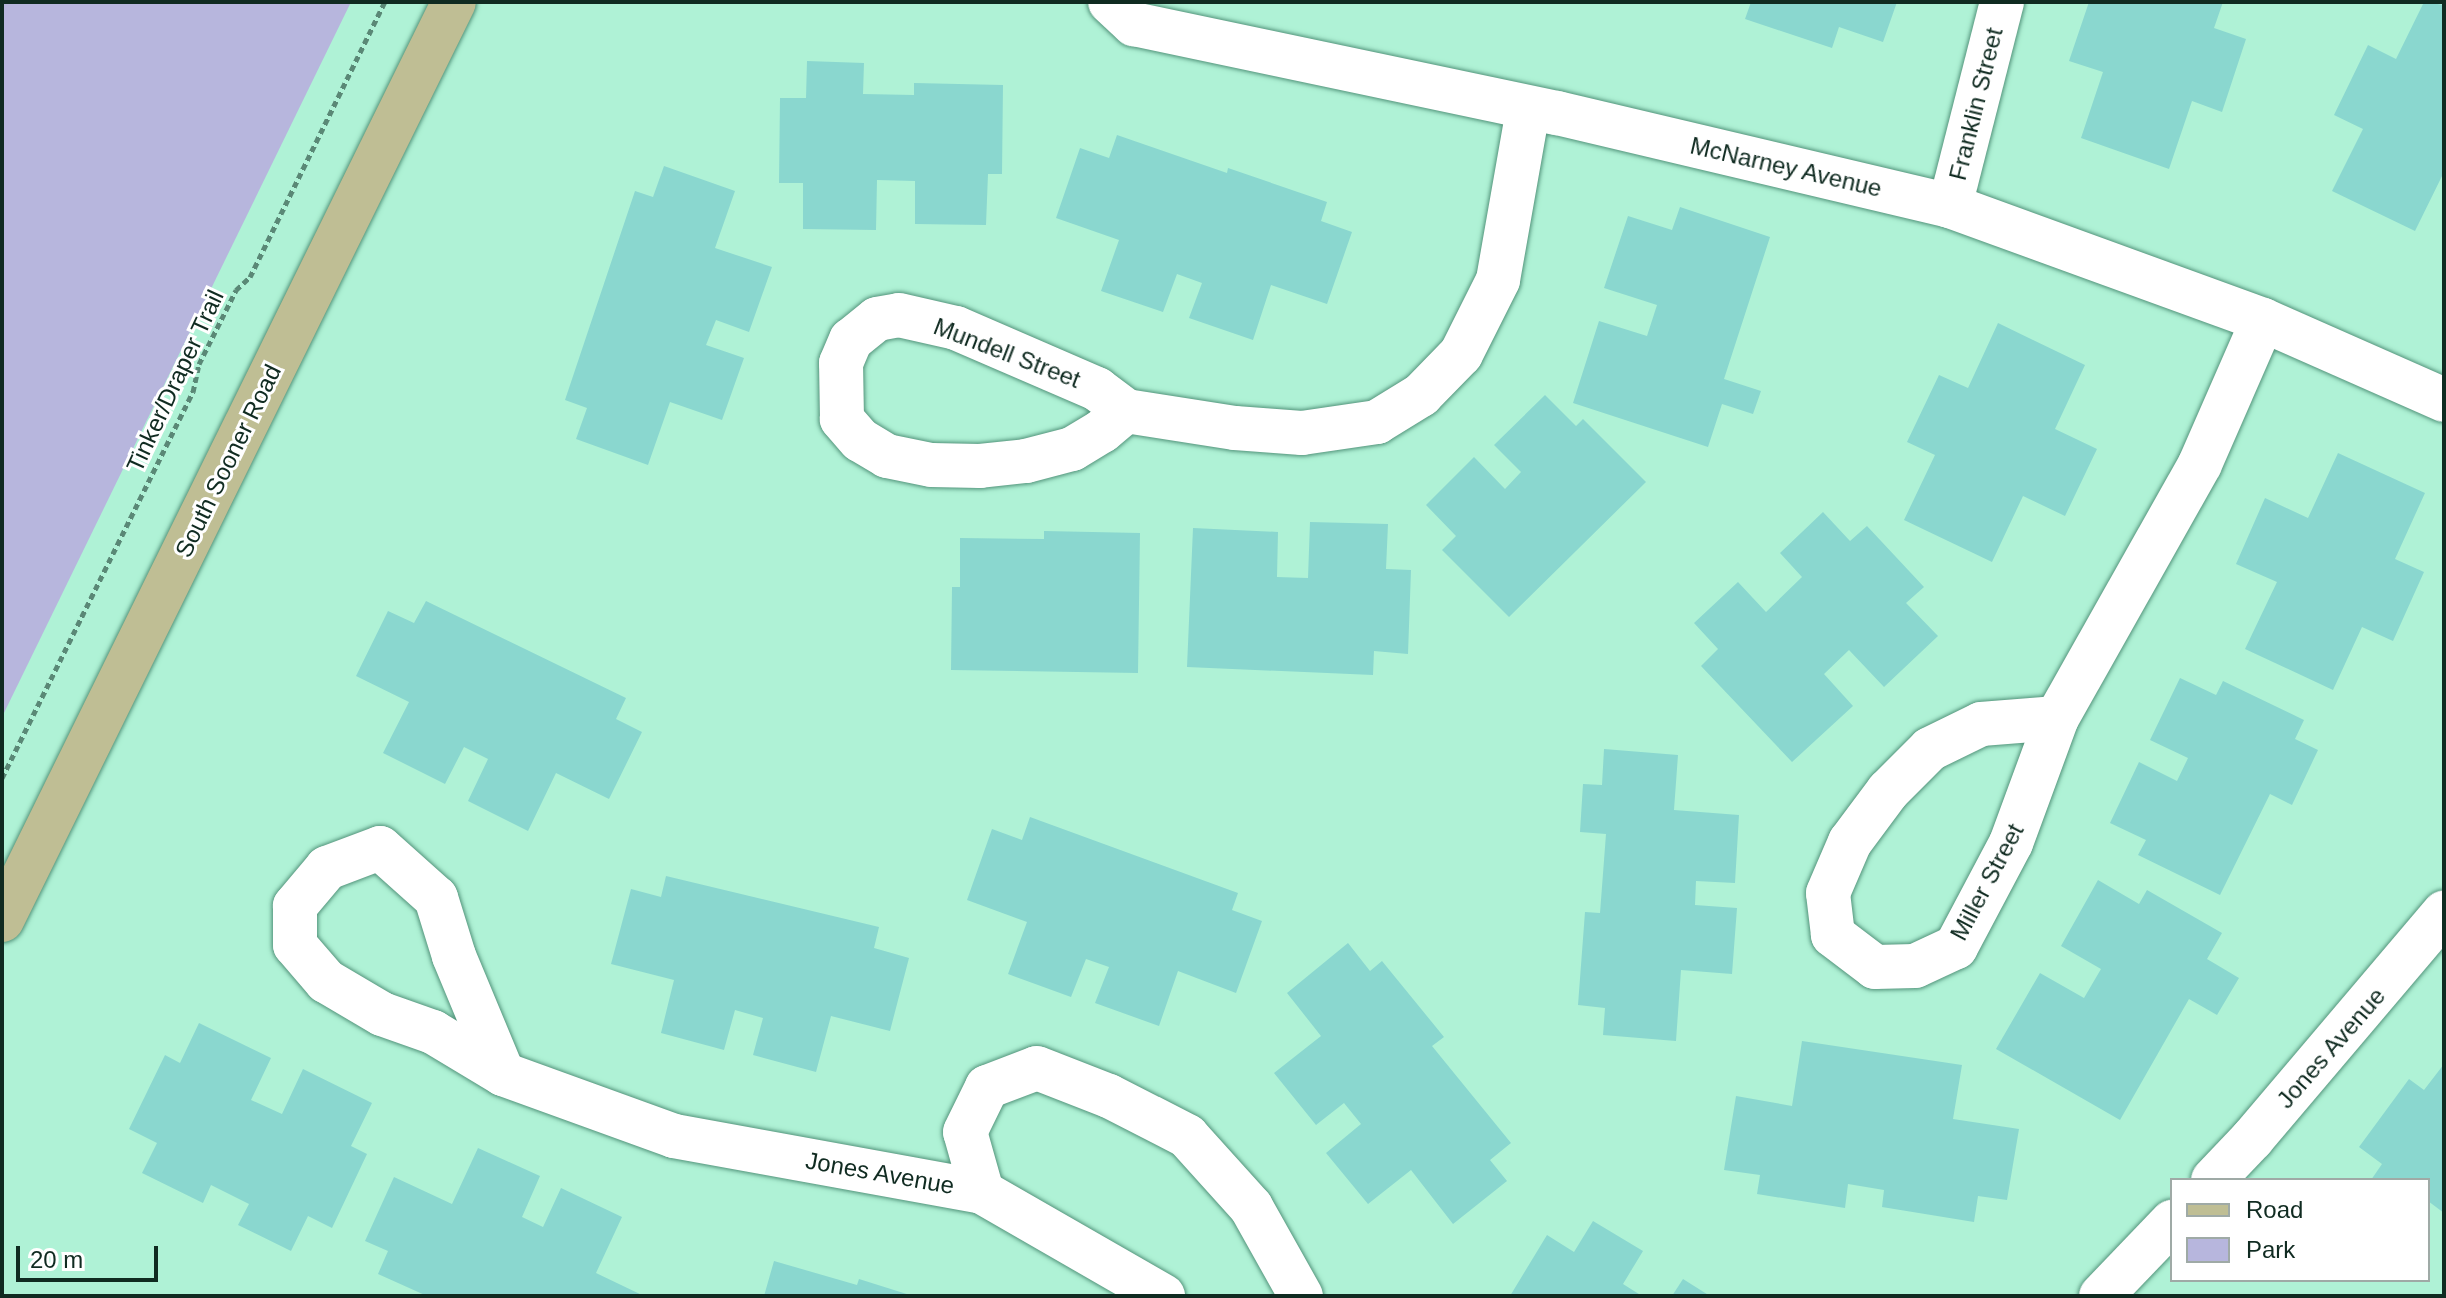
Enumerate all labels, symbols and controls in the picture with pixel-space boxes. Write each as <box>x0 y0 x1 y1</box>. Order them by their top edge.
street label: Franklin Street <box>1943 25 2009 183</box>
street label: McNarney Avenue <box>1687 131 1885 203</box>
street label: Tinker/Draper Trail <box>120 285 230 477</box>
street label: Mundell Street <box>930 312 1084 394</box>
street label: South Sooner Road <box>169 360 287 562</box>
street label: Miller Street <box>1944 819 2030 945</box>
street label: Jones Avenue <box>2270 981 2392 1115</box>
street label: Jones Avenue <box>803 1146 957 1200</box>
legend <box>2170 1178 2430 1282</box>
text: Road <box>2246 1196 2303 1223</box>
scale bar <box>20 1230 162 1280</box>
text: Park <box>2246 1236 2295 1263</box>
text: 20 m <box>30 1246 83 1273</box>

